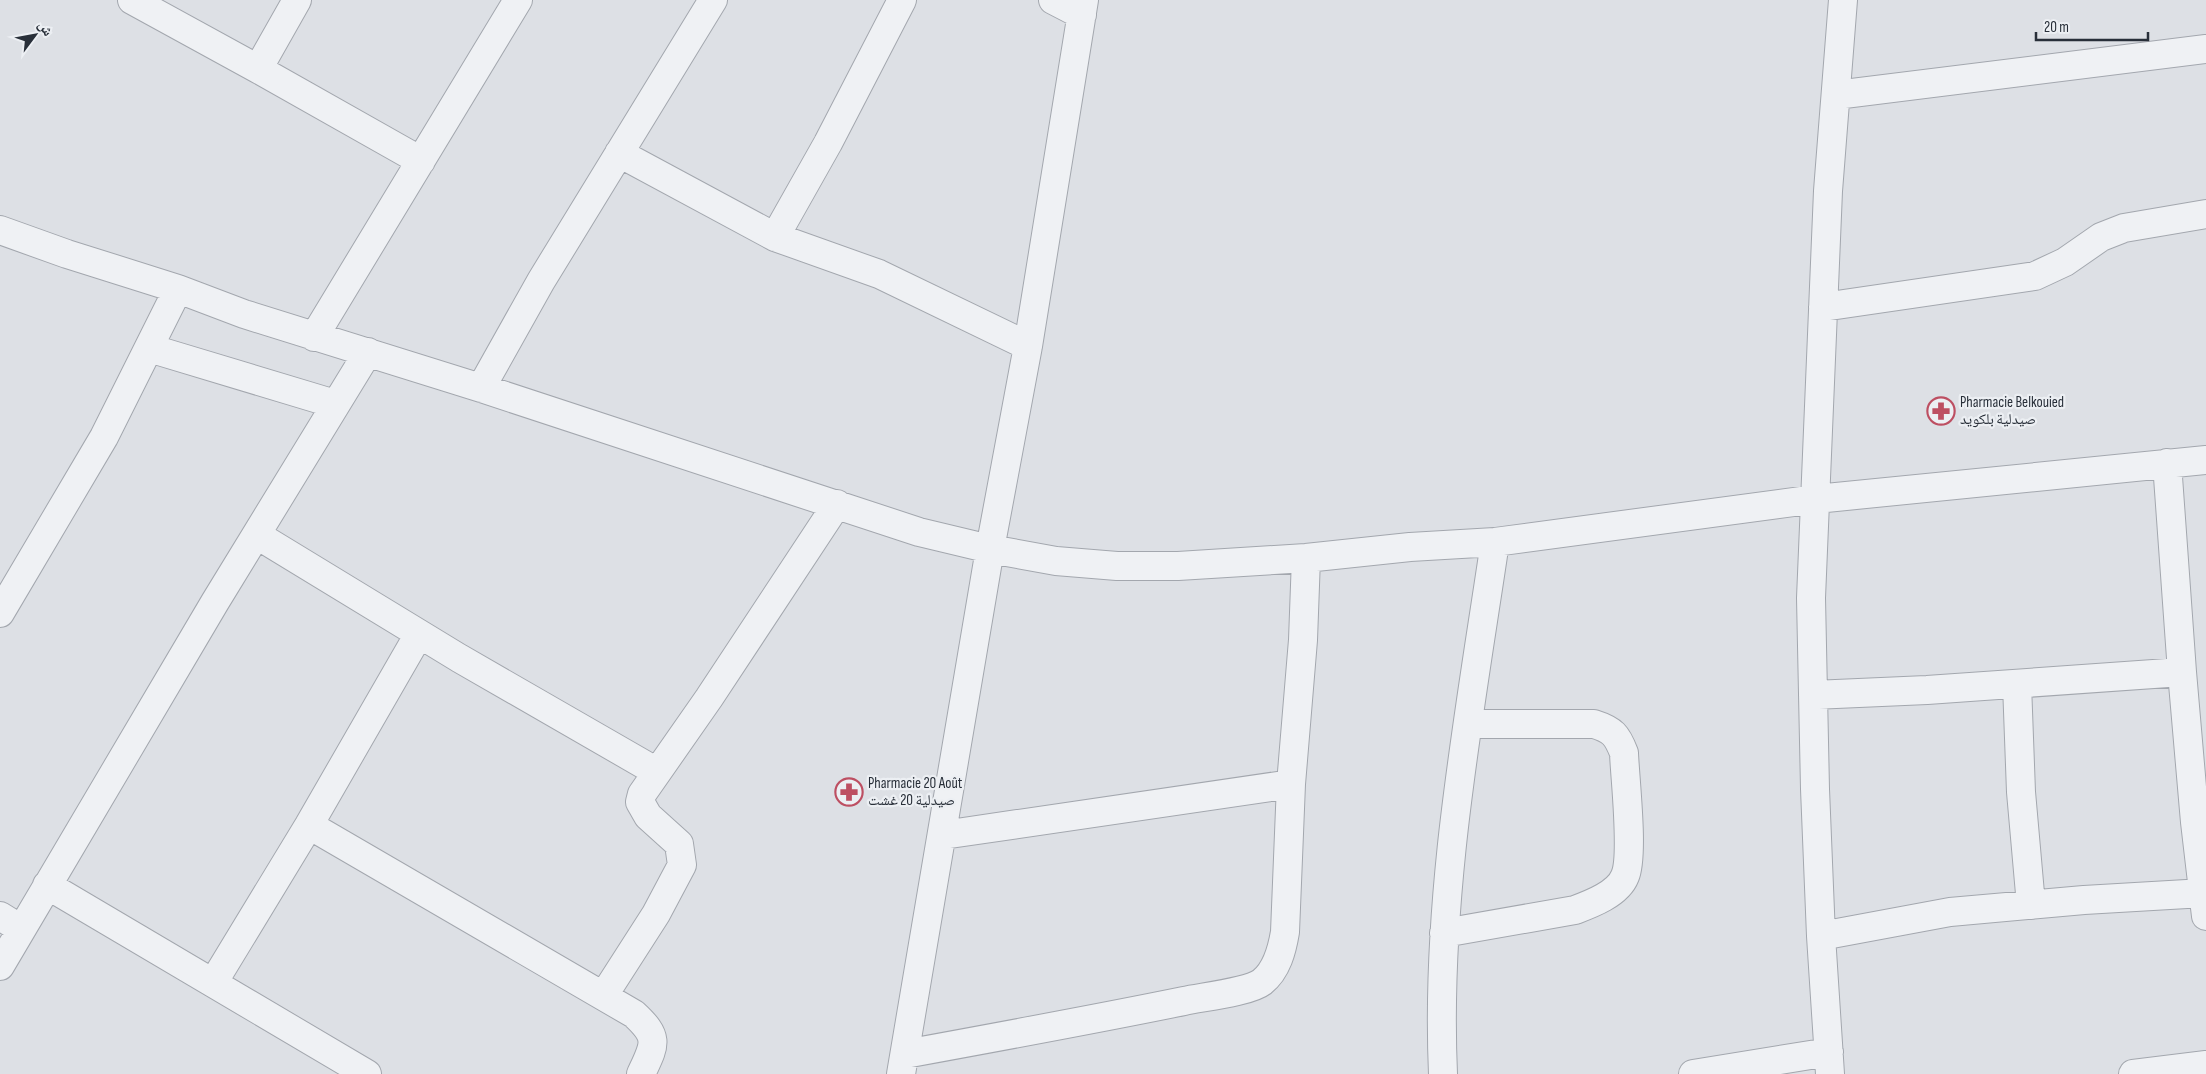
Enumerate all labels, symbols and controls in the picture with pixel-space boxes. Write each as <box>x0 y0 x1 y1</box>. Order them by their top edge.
north arrow <box>10 10 60 60</box>
scale bar <box>2036 10 2148 42</box>
text: ش <box>34 18 57 39</box>
text: 20 m <box>2044 18 2069 37</box>
place label: Pharmacie Belkouied صيدلية بلكويد <box>1960 393 2064 429</box>
pharmacy icon: Pharmacie Belkouied صيدلية بلكويد <box>1926 396 1956 426</box>
place label: Pharmacie 20 Août صيدلية 20 غشت <box>868 774 963 810</box>
pharmacy icon: Pharmacie 20 Août صيدلية 20 غشت <box>834 777 864 807</box>

